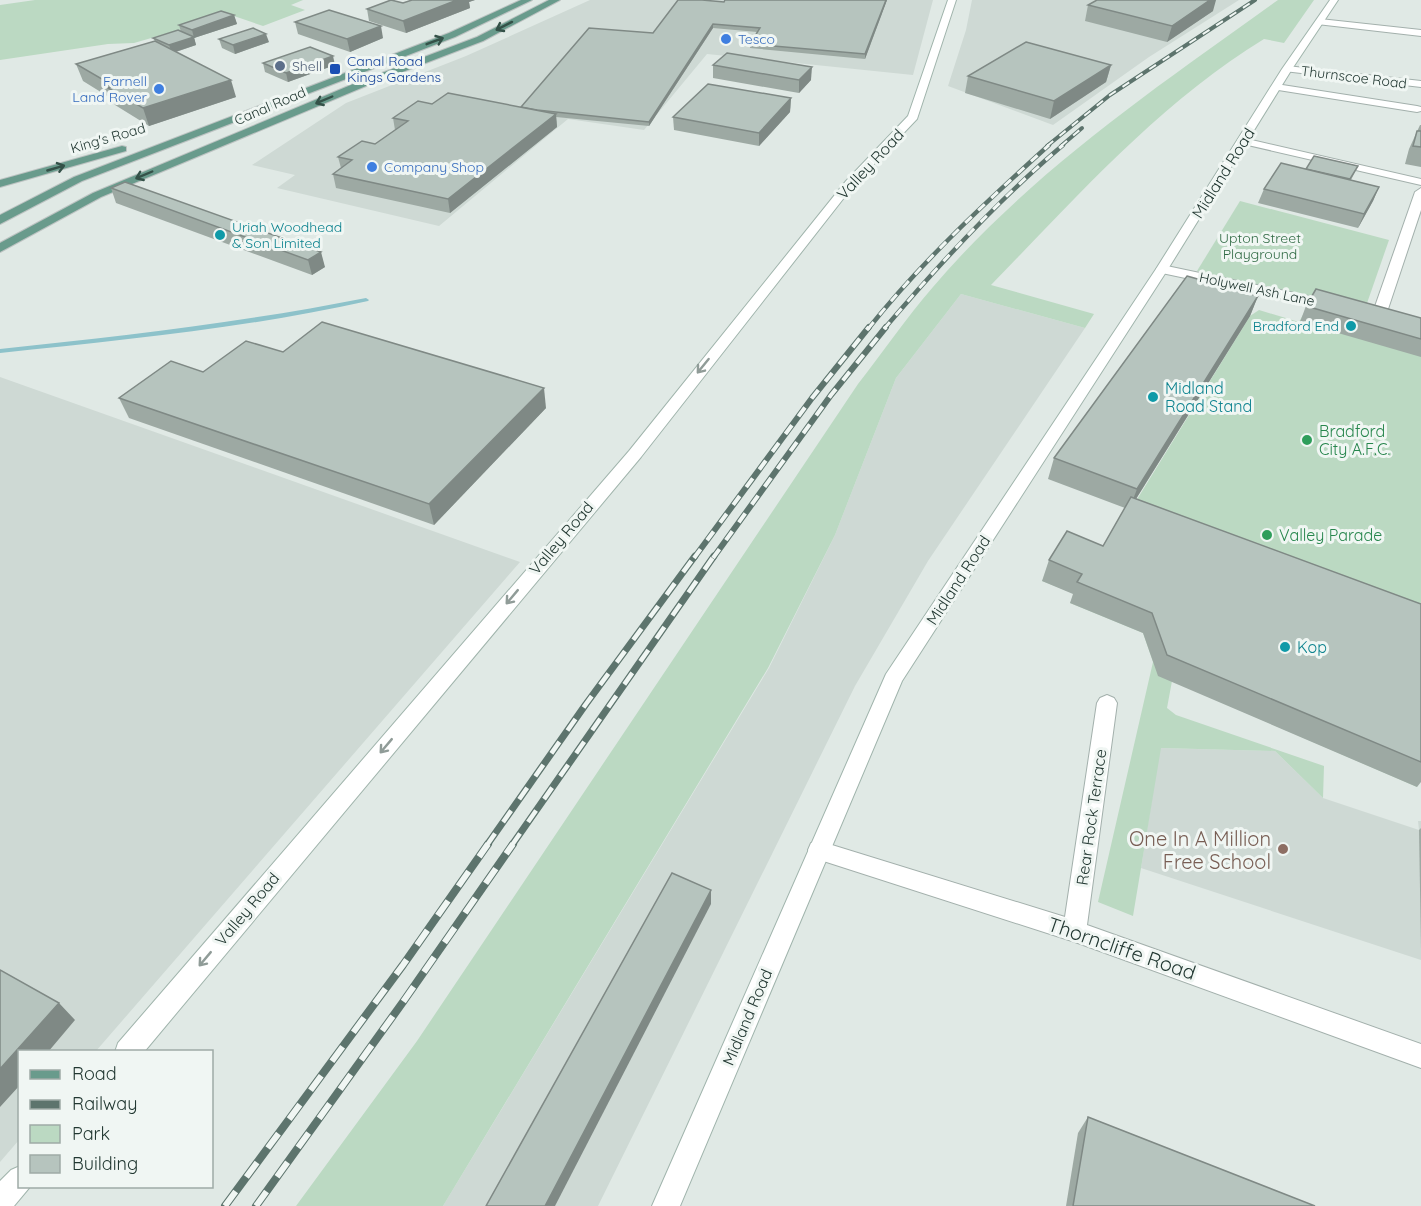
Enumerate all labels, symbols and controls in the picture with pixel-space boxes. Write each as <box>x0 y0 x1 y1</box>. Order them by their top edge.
one-way arrow <box>496 21 514 33</box>
place label: Tesco <box>738 30 775 48</box>
marker: Tesco <box>719 32 733 46</box>
one-way arrow <box>426 35 444 46</box>
place label: Canal Road Kings Gardens <box>347 52 441 86</box>
place label: Shell <box>292 57 322 75</box>
marker: Shell <box>273 59 287 73</box>
marker: Canal Road Kings Gardens <box>328 62 342 76</box>
street label: Thurnscoe Road <box>1300 62 1408 92</box>
place label: Farnell Land Rover <box>72 72 148 106</box>
marker: Farnell Land Rover <box>152 82 166 96</box>
street label: Canal Road <box>232 83 308 129</box>
one-way arrow <box>315 95 333 106</box>
street label: King's Road <box>68 119 148 157</box>
street label: Valley Road <box>832 124 908 204</box>
street label: Midland Road <box>1187 124 1259 222</box>
place label: Company Shop <box>384 158 484 176</box>
marker: Company Shop <box>365 160 379 174</box>
one-way arrow <box>47 162 66 173</box>
one-way arrow <box>135 170 153 181</box>
place label: Uriah Woodhead & Son Limited <box>232 218 342 252</box>
marker: Uriah Woodhead & Son Limited <box>213 228 227 242</box>
park label: Upton Street Playground <box>1219 229 1301 263</box>
street label: Holywell Ash Lane <box>1198 268 1316 310</box>
place label: Bradford End <box>1253 317 1339 335</box>
marker: Bradford End <box>1344 319 1358 333</box>
one-way arrow <box>696 358 710 373</box>
place label: Midland Road Stand <box>1165 378 1252 416</box>
marker: Midland Road Stand <box>1146 390 1160 404</box>
place label: Bradford City A.F.C. <box>1319 421 1390 459</box>
marker: Bradford City A.F.C. <box>1300 433 1314 447</box>
street label: Valley Road <box>525 497 597 579</box>
place label: Valley Parade <box>1279 525 1382 545</box>
marker: Valley Parade <box>1260 528 1274 542</box>
street label: Midland Road <box>922 531 994 629</box>
one-way arrow <box>505 589 518 605</box>
place label: Kop <box>1297 637 1327 657</box>
marker: Kop <box>1278 640 1292 654</box>
one-way arrow <box>379 738 392 754</box>
street label: Rear Rock Terrace <box>1072 748 1110 886</box>
place label: One In A Million Free School <box>1129 826 1271 874</box>
marker: One In A Million Free School <box>1276 842 1290 856</box>
street label: Valley Road <box>211 868 283 950</box>
street label: Thorncliffe Road <box>1045 911 1199 985</box>
one-way arrow <box>199 951 212 967</box>
street label: Midland Road <box>718 966 776 1068</box>
legend <box>18 1050 213 1188</box>
text: Road <box>72 1062 117 1085</box>
text: Railway <box>72 1092 138 1115</box>
text: Park <box>72 1122 110 1145</box>
text: Building <box>72 1152 138 1175</box>

